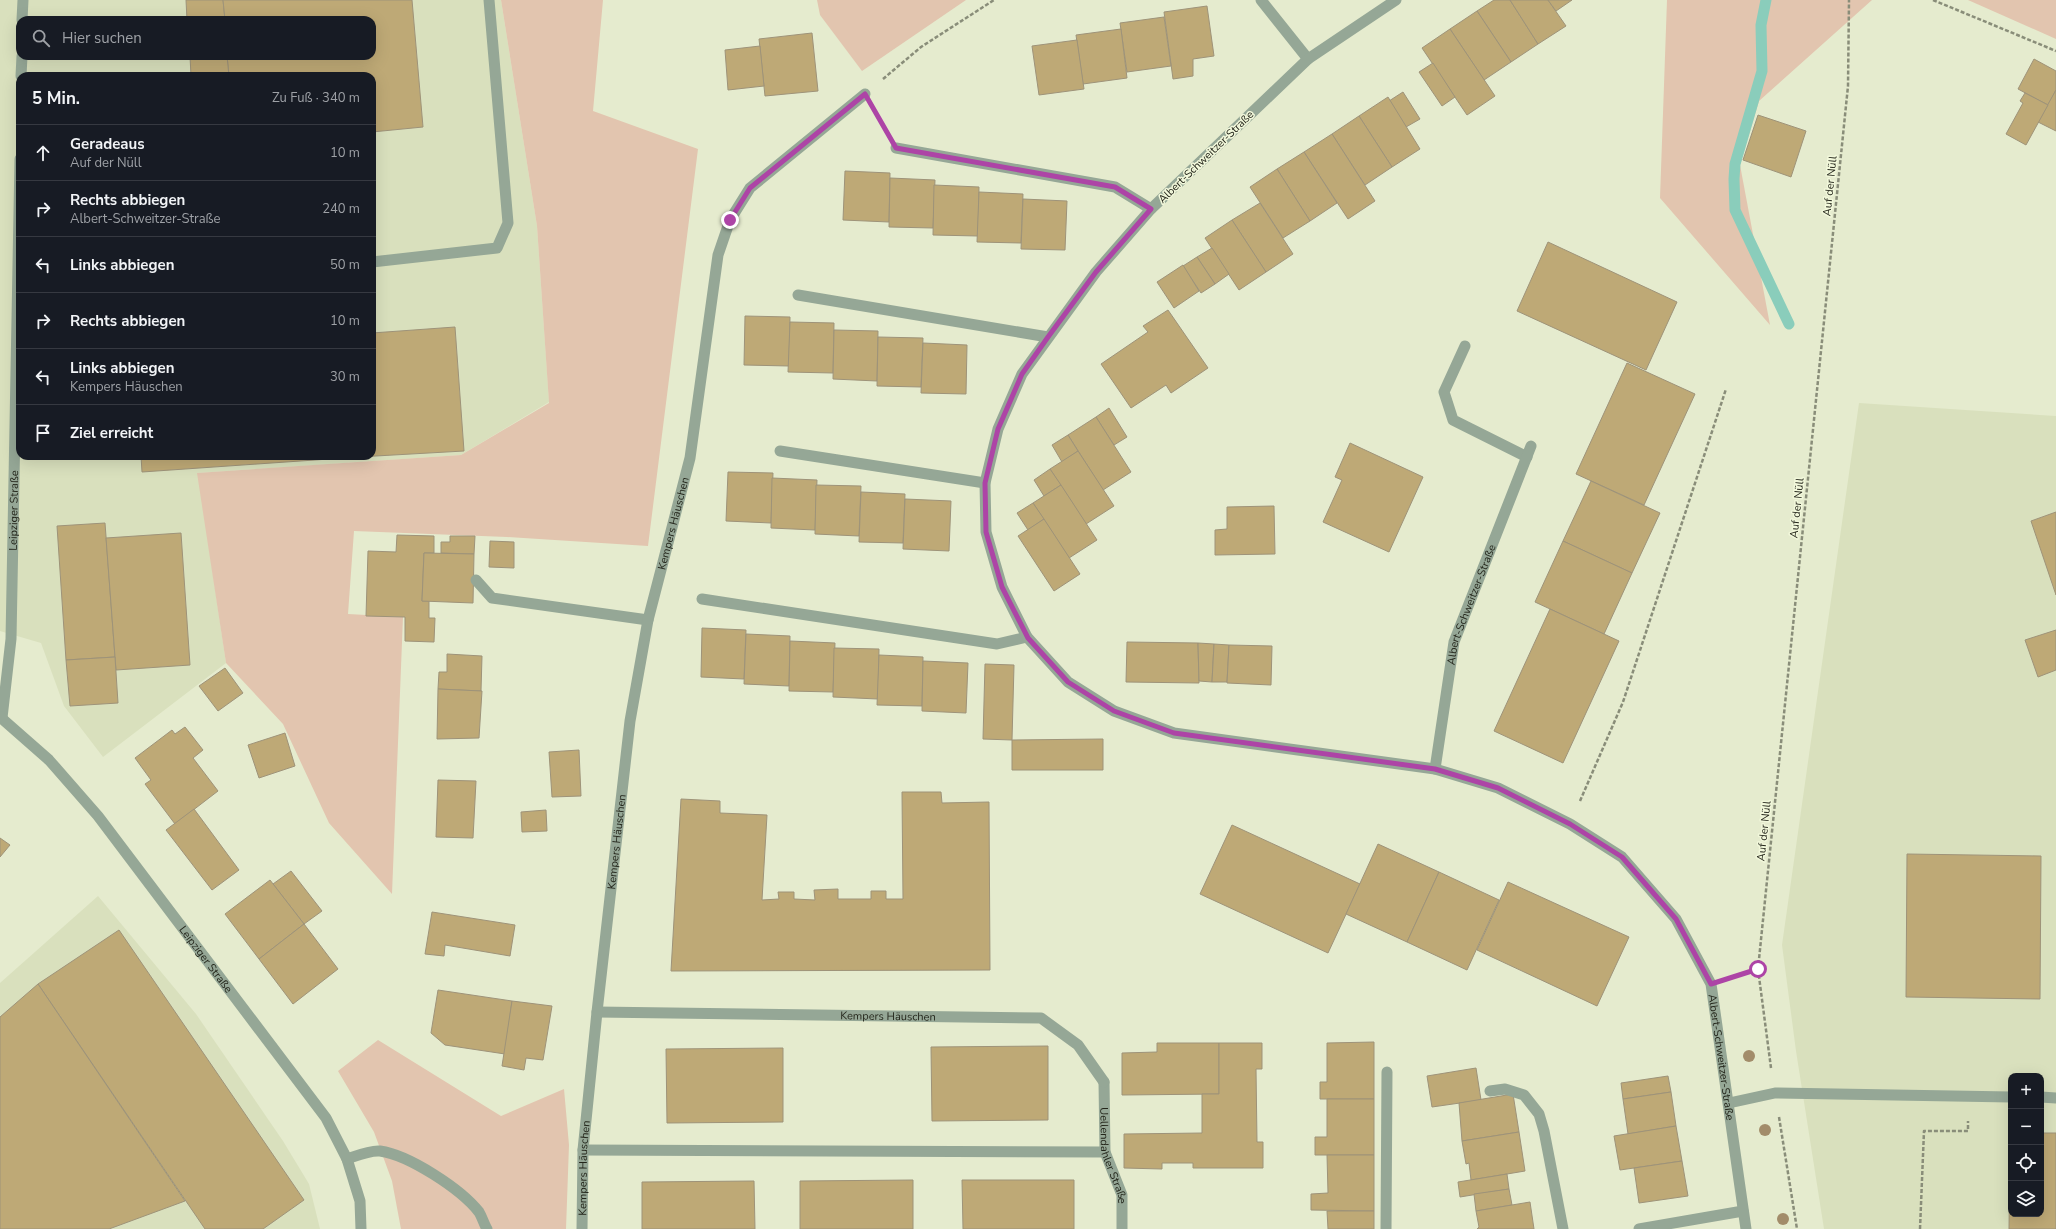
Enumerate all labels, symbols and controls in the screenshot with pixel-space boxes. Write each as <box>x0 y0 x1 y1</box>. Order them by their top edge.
search box <box>16 16 376 60</box>
icon: search <box>30 27 52 49</box>
text: Hier suchen <box>62 28 142 48</box>
text: 5 Min. <box>32 87 80 110</box>
text: Zu Fuß · 340 m <box>272 89 360 107</box>
street label: Albert-Schweitzer-Straße <box>1155 107 1257 207</box>
text: Geradeaus <box>70 134 145 154</box>
icon: ahead <box>32 142 54 164</box>
text: 10 m <box>330 144 360 162</box>
text: Auf der Nüll <box>70 154 142 172</box>
street label: Auf der Nüll <box>1819 154 1841 217</box>
text: Rechts abbiegen <box>70 190 185 210</box>
icon: right <box>32 198 54 220</box>
text: 240 m <box>322 200 360 218</box>
text: Albert-Schweitzer-Straße <box>70 210 220 228</box>
route end <box>721 211 739 229</box>
icon: left <box>32 254 54 276</box>
text: Links abbiegen <box>70 255 174 275</box>
text: 50 m <box>330 256 360 274</box>
icon: right <box>32 310 54 332</box>
text: Rechts abbiegen <box>70 311 185 331</box>
text: 10 m <box>330 312 360 330</box>
text: Links abbiegen <box>70 358 174 378</box>
icon: left <box>32 366 54 388</box>
text: 30 m <box>330 368 360 386</box>
text: Kempers Häuschen <box>70 378 183 396</box>
icon: arrive <box>32 422 54 444</box>
text: Ziel erreicht <box>70 423 153 443</box>
street label: Leipziger Straße <box>5 470 22 551</box>
street label: Kempers Häuschen <box>654 475 692 571</box>
street label: Auf der Nüll <box>1786 476 1808 539</box>
street label: Albert-Schweitzer-Straße <box>1443 542 1499 666</box>
street label: Kempers Häuschen <box>603 794 629 890</box>
street label: Auf der Nüll <box>1753 799 1775 862</box>
street label: Leipziger Straße <box>176 923 236 996</box>
route start <box>1749 960 1767 978</box>
street label: Albert-Schweitzer-Straße <box>1705 993 1738 1122</box>
street label: Kempers Häuschen <box>840 1008 936 1024</box>
map controls <box>2008 1073 2044 1217</box>
button: + <box>2008 1073 2044 1109</box>
street label: Uellendahler Straße <box>1097 1107 1130 1204</box>
button: − <box>2008 1109 2044 1145</box>
street label: Kempers Häuschen <box>575 1120 593 1216</box>
button: locate <box>2008 1145 2044 1181</box>
button: layers <box>2008 1181 2044 1217</box>

